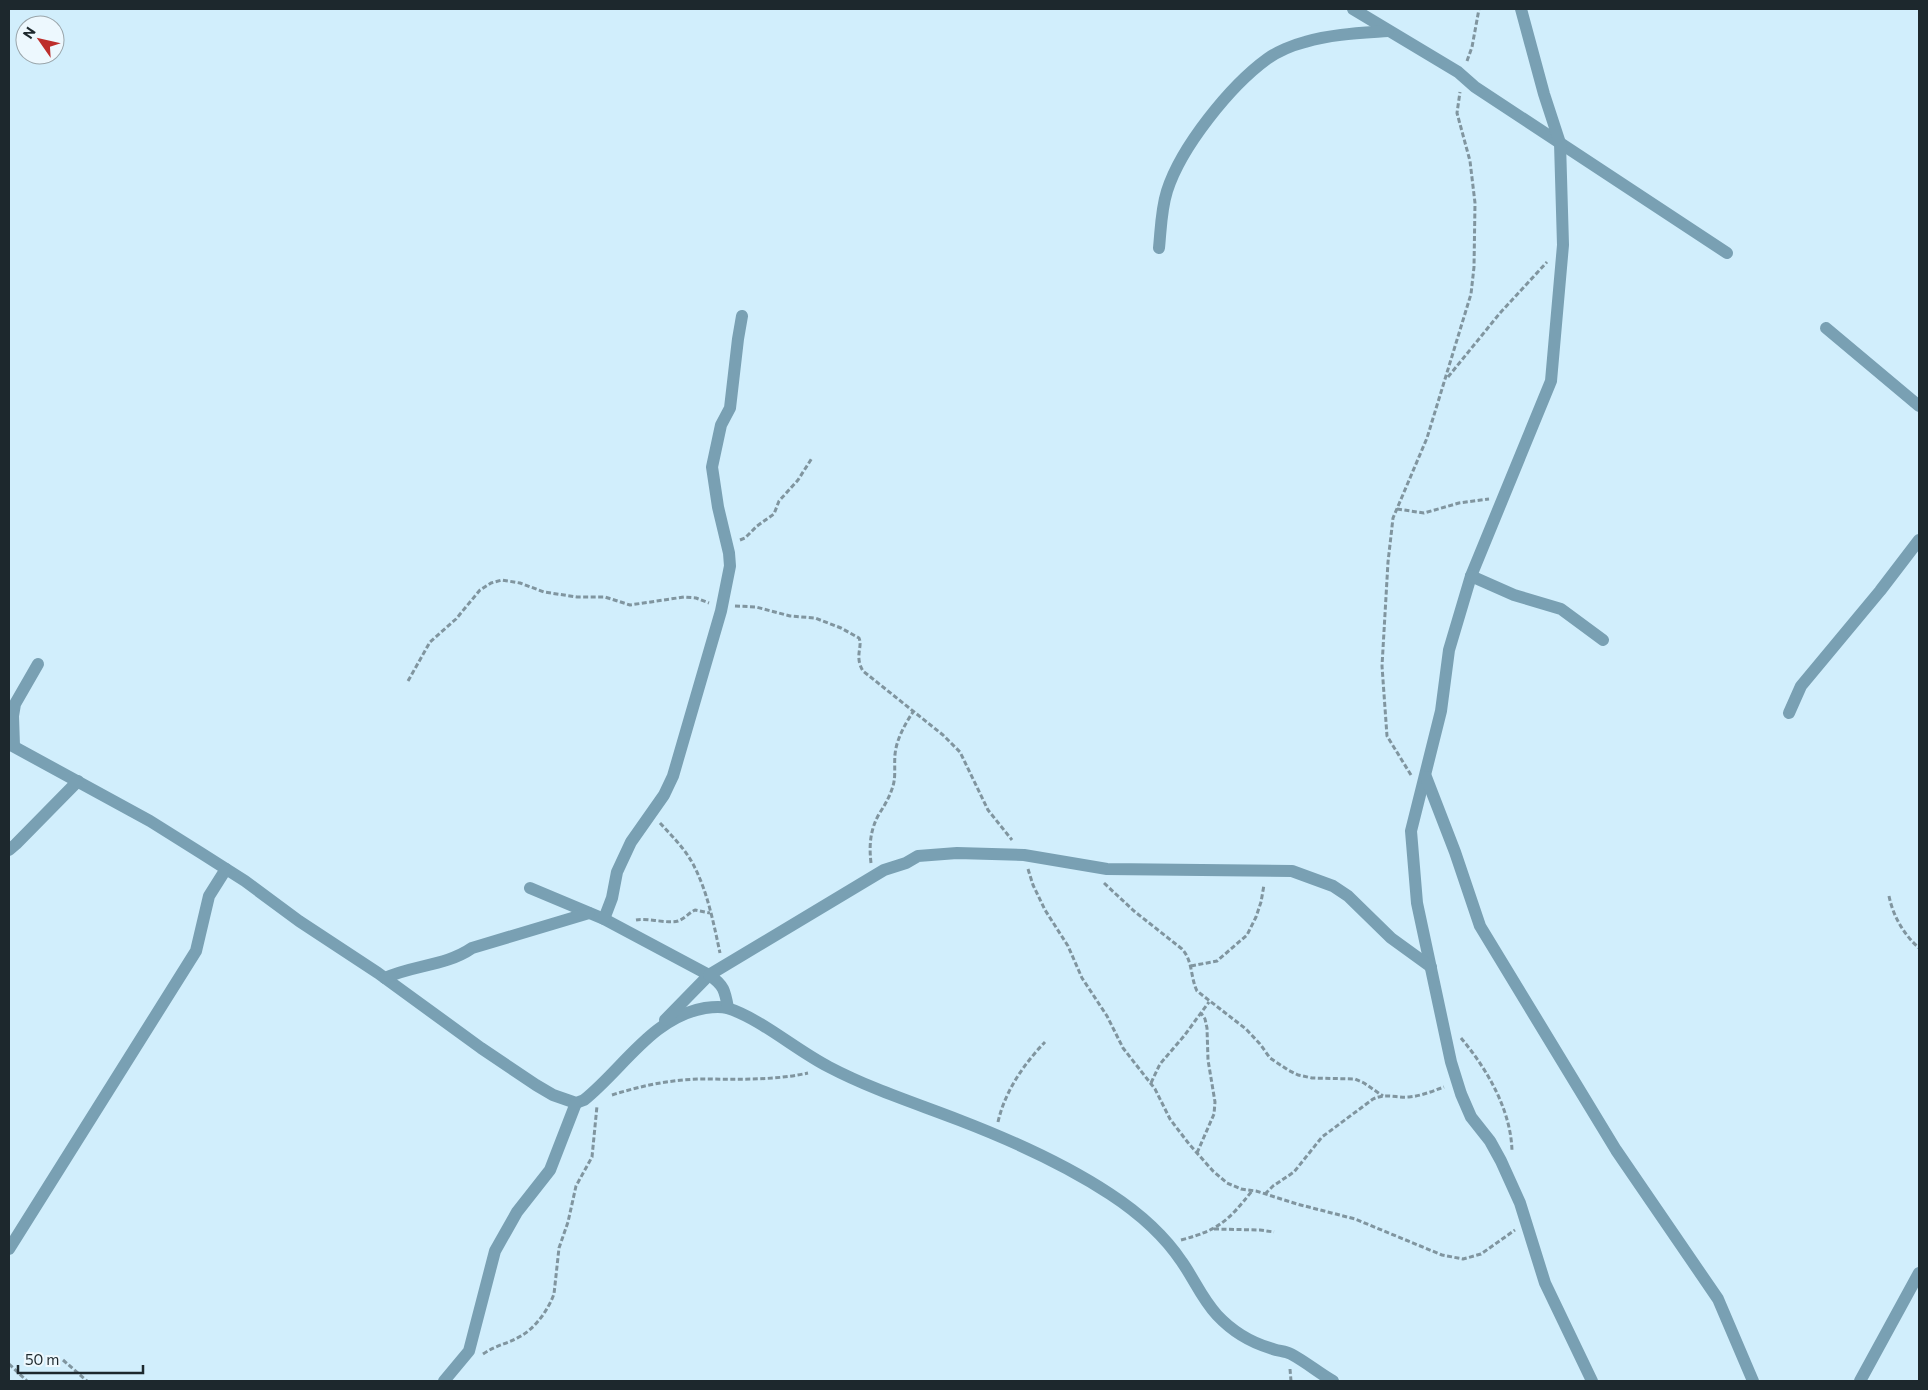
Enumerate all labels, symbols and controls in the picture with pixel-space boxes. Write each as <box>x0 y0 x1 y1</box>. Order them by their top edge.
north arrow <box>15 15 65 65</box>
text: N <box>19 23 39 42</box>
scale bar <box>18 1342 142 1374</box>
text: 50 m <box>25 1350 59 1368</box>

